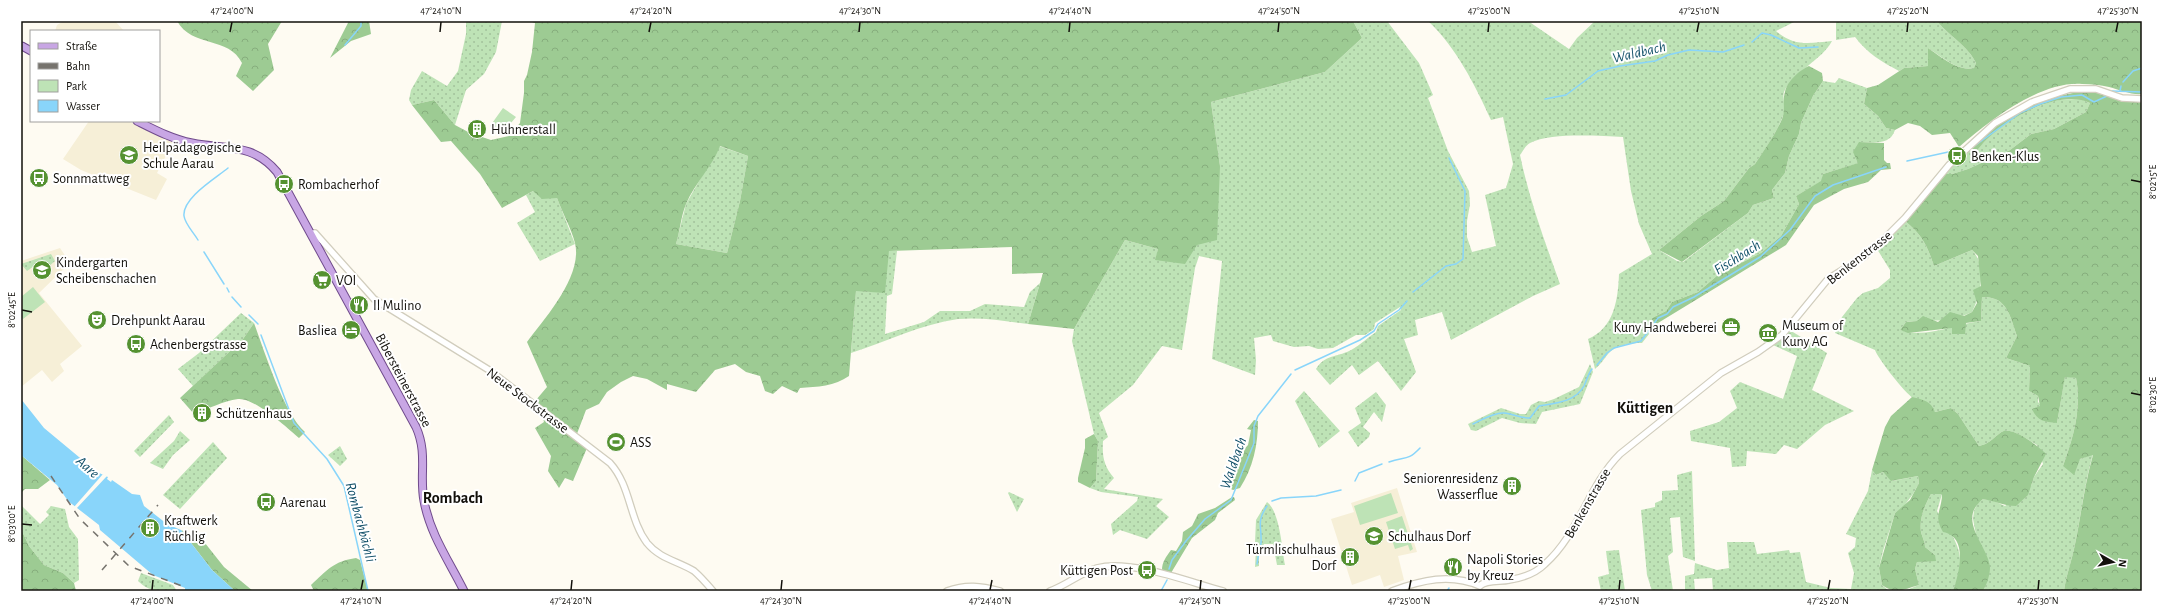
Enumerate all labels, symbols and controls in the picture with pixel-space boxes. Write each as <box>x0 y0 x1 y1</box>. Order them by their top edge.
text: 47°24'00"N <box>210 6 254 16</box>
text: 47°24'10"N <box>420 6 462 16</box>
text: 47°24'20"N <box>630 6 672 16</box>
text: 47°24'30"N <box>839 6 881 16</box>
text: 47°24'40"N <box>1049 6 1091 16</box>
text: 47°24'50"N <box>1258 6 1300 16</box>
text: 47°25'00"N <box>1468 6 1510 16</box>
text: 47°25'10"N <box>1679 6 1719 16</box>
text: 47°25'20"N <box>1887 6 1929 16</box>
text: 47°25'30"N <box>2097 6 2139 16</box>
legend <box>30 30 160 122</box>
water label: Waldbach <box>1611 39 1667 66</box>
text: Straße <box>66 40 97 52</box>
text: Bahn <box>66 60 90 72</box>
text: Park <box>66 80 87 92</box>
text: Wasser <box>66 100 100 112</box>
building icon: Hühnerstall <box>466 118 488 140</box>
place label: Hühnerstall <box>491 123 556 137</box>
place label: Heilpädagogische Schule Aarau <box>143 141 241 171</box>
school or university icon: Heilpädagogische Schule Aarau <box>118 144 140 166</box>
bus stop icon: Benken-Klus <box>1946 145 1968 167</box>
place label: Benken-Klus <box>1971 150 2039 164</box>
text: 8°02'15"E <box>2148 165 2158 199</box>
bus stop icon: Sonnmattweg <box>28 167 50 189</box>
place label: Sonnmattweg <box>53 172 129 186</box>
bus stop icon: Rombacherhof <box>273 173 295 195</box>
place label: Rombacherhof <box>298 178 379 192</box>
street label: Benkenstrasse <box>1824 228 1895 287</box>
water label: Fischbach <box>1711 237 1763 277</box>
place label: Kindergarten Scheibenschachen <box>56 256 156 286</box>
school or university icon: Kindergarten Scheibenschachen <box>31 259 53 281</box>
supermarket icon: VOI <box>311 269 333 291</box>
place label: VOI <box>336 274 356 288</box>
text: 8°02'45"E <box>7 292 17 328</box>
restaurant icon: Il Mulino <box>348 294 370 316</box>
place label: Il Mulino <box>373 299 421 313</box>
theatre icon: Drehpunkt Aarau <box>86 309 108 331</box>
place label: Drehpunkt Aarau <box>111 314 205 328</box>
office icon: Kuny Handweberei <box>1720 316 1742 338</box>
hotel icon: Basliea <box>340 319 362 341</box>
place label: Museum of Kuny AG <box>1782 319 1844 349</box>
place label: Kuny Handweberei <box>1614 321 1717 335</box>
museum icon: Museum of Kuny AG <box>1757 322 1779 344</box>
place label: Basliea <box>298 324 338 338</box>
street label: Bibersteinerstrasse <box>373 331 434 430</box>
bus stop icon: Achenbergstrasse <box>125 333 147 355</box>
place label: Achenbergstrasse <box>150 338 247 352</box>
street label: Neue Stockstrasse <box>484 366 571 436</box>
text: 8°02'30"E <box>2148 377 2158 413</box>
district label: Küttigen <box>1617 400 1673 416</box>
building icon: Schützenhaus <box>191 402 213 424</box>
place label: Schützenhaus <box>216 407 292 421</box>
sports icon: ASS <box>605 431 627 453</box>
water label: Waldbach <box>1218 435 1249 491</box>
place label: ASS <box>630 436 651 450</box>
water label: Aare <box>73 453 102 482</box>
street label: Benkenstrasse <box>1562 466 1613 541</box>
place label: Seniorenresidenz Wasserflue <box>1404 472 1498 502</box>
building icon: Seniorenresidenz Wasserflue <box>1501 475 1523 497</box>
water label: Rombachbächli <box>343 481 378 564</box>
district label: Rombach <box>423 490 483 506</box>
bus stop icon: Aarenau <box>255 491 277 513</box>
place label: Aarenau <box>280 496 326 510</box>
text: 8°03'00"E <box>7 505 17 542</box>
place label: Kraftwerk Rüchlig <box>164 514 218 544</box>
building icon: Kraftwerk Rüchlig <box>139 517 161 539</box>
school or university icon: Schulhaus Dorf <box>1363 525 1385 547</box>
place label: Schulhaus Dorf <box>1388 530 1471 544</box>
north arrow <box>2093 542 2133 582</box>
place label: Türmlischulhaus Dorf <box>1246 543 1337 573</box>
building icon: Türmlischulhaus Dorf <box>1339 546 1361 568</box>
place label: Napoli Stories by Kreuz <box>1467 553 1543 583</box>
restaurant icon: Napoli Stories by Kreuz <box>1442 556 1464 578</box>
bus stop icon: Küttigen Post <box>1136 559 1158 581</box>
text: N <box>2116 559 2128 568</box>
place label: Küttigen Post <box>1060 564 1134 578</box>
text: 47°24'00"N <box>130 596 174 606</box>
text: 47°24'10"N <box>340 596 382 606</box>
text: 47°24'20"N <box>550 596 592 606</box>
text: 47°24'30"N <box>760 596 802 606</box>
text: 47°24'40"N <box>969 596 1011 606</box>
text: 47°24'50"N <box>1179 596 1221 606</box>
text: 47°25'00"N <box>1388 596 1430 606</box>
text: 47°25'10"N <box>1599 596 1639 606</box>
text: 47°25'20"N <box>1807 596 1849 606</box>
text: 47°25'30"N <box>2017 596 2059 606</box>

